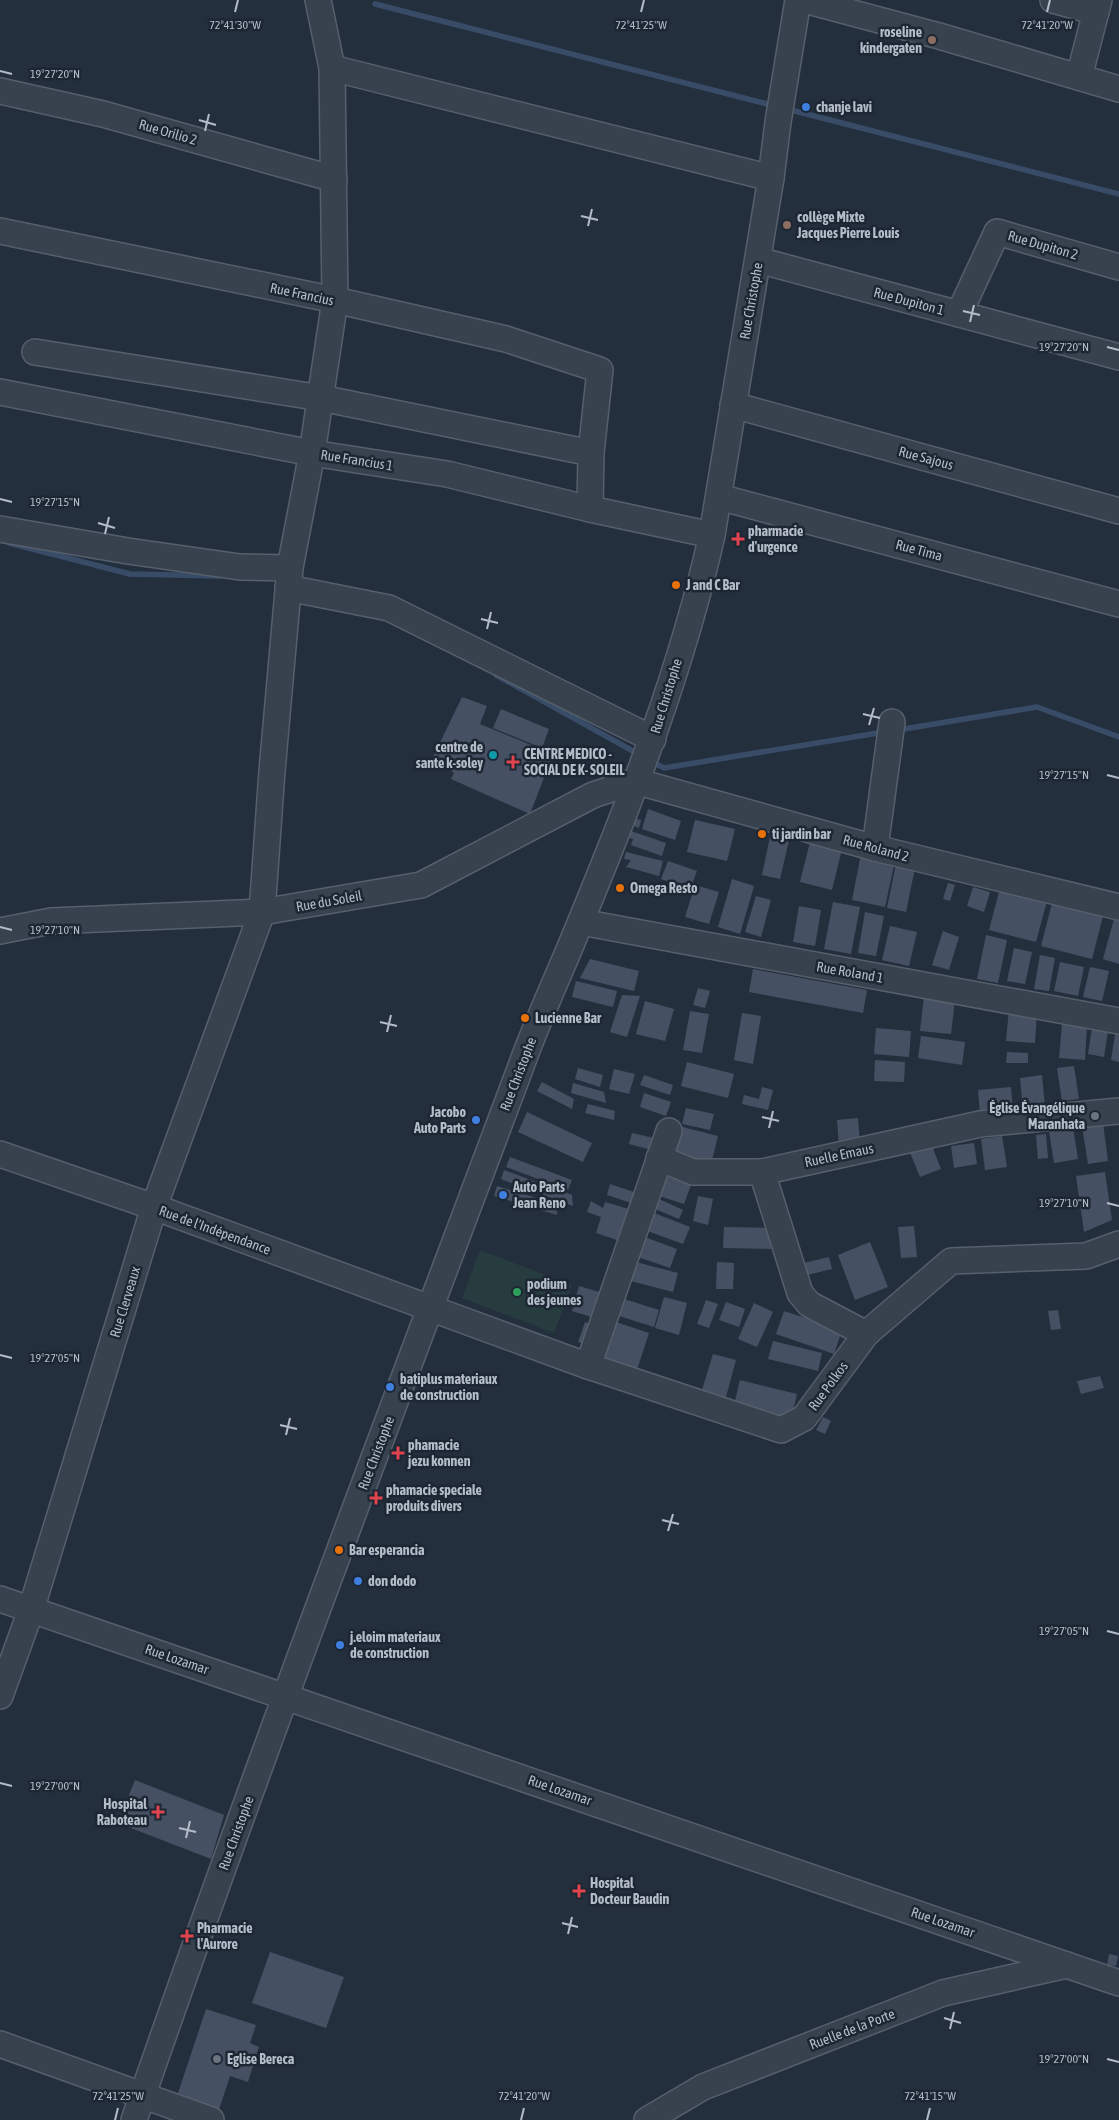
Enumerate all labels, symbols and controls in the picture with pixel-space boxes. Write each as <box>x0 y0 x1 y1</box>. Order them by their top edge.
text: 72°41'30"W <box>209 18 261 32</box>
text: 72°41'25"W <box>615 18 667 32</box>
text: 72°41'20"W <box>1021 18 1073 32</box>
place label: roseline kindergaten <box>860 24 922 56</box>
marker: roseline kindergaten <box>926 34 938 46</box>
text: 19°27'20"N <box>30 67 80 81</box>
place label: chanje lavi <box>816 99 872 115</box>
marker: chanje lavi <box>800 101 812 113</box>
street label: Rue Orilio 2 <box>137 116 199 148</box>
place label: collège Mixte Jacques Pierre Louis <box>796 209 900 241</box>
marker: collège Mixte Jacques Pierre Louis <box>781 219 793 231</box>
street label: Rue Dupiton 2 <box>1006 227 1080 263</box>
street label: Rue Christophe <box>736 261 766 341</box>
street label: Rue Francius <box>269 279 335 309</box>
street label: Rue Dupiton 1 <box>872 284 946 318</box>
text: 19°27'20"N <box>1039 340 1089 354</box>
street label: Rue Sajous <box>897 443 955 473</box>
street label: Rue Francius 1 <box>320 446 394 474</box>
text: 19°27'15"N <box>30 495 80 509</box>
place label: pharmacie d'urgence <box>748 523 803 555</box>
marker: pharmacie d'urgence <box>732 533 744 545</box>
street label: Rue Tima <box>894 536 944 564</box>
place label: J and C Bar <box>685 577 741 593</box>
marker: J and C Bar <box>670 579 682 591</box>
street label: Rue Christophe <box>647 657 685 735</box>
place label: centre de sante k-soley <box>416 739 483 771</box>
place label: CENTRE MEDICO - SOCIAL DE K- SOLEIL <box>524 746 625 778</box>
marker: centre de sante k-soley <box>487 749 499 761</box>
marker: CENTRE MEDICO - SOCIAL DE K- SOLEIL <box>506 755 520 769</box>
text: 19°27'15"N <box>1039 768 1089 782</box>
place label: ti jardin bar <box>771 826 832 842</box>
marker: ti jardin bar <box>756 828 768 840</box>
street label: Rue Roland 2 <box>841 832 911 864</box>
place label: Omega Resto <box>630 880 698 896</box>
marker: Omega Resto <box>614 882 626 894</box>
street label: Rue du Soleil <box>295 887 364 915</box>
text: 19°27'10"N <box>30 923 80 937</box>
street label: Rue Roland 1 <box>815 958 885 986</box>
place label: Lucienne Bar <box>535 1010 602 1026</box>
marker: Lucienne Bar <box>519 1012 531 1024</box>
street label: Rue Christophe <box>497 1035 539 1113</box>
place label: Église Évangélique Maranhata <box>989 1100 1085 1132</box>
place label: Jacobo Auto Parts <box>413 1104 466 1136</box>
marker: Église Évangélique Maranhata <box>1089 1110 1101 1122</box>
marker: Jacobo Auto Parts <box>470 1114 482 1126</box>
street label: Ruelle Emaus <box>803 1140 875 1170</box>
place label: Auto Parts Jean Reno <box>512 1179 566 1211</box>
marker: Auto Parts Jean Reno <box>497 1189 509 1201</box>
text: 19°27'10"N <box>1039 1196 1089 1210</box>
street label: Rue de l'Indépendance <box>157 1202 273 1258</box>
street label: Rue Clerveaux <box>107 1264 143 1339</box>
place label: podium des jeunes <box>527 1276 581 1308</box>
marker: podium des jeunes <box>511 1286 523 1298</box>
text: 19°27'05"N <box>30 1351 80 1365</box>
street label: Rue Polkos <box>805 1358 851 1414</box>
place label: batiplus materiaux de construction <box>400 1371 498 1403</box>
marker: batiplus materiaux de construction <box>384 1381 396 1393</box>
street label: Rue Christophe <box>355 1414 397 1492</box>
place label: phamacie jezu konnen <box>407 1437 471 1469</box>
marker: phamacie jezu konnen <box>392 1447 404 1459</box>
place label: phamacie speciale produits divers <box>386 1482 482 1514</box>
marker: phamacie speciale produits divers <box>370 1492 382 1504</box>
place label: Bar esperancia <box>349 1542 425 1558</box>
marker: Bar esperancia <box>333 1544 345 1556</box>
place label: don dodo <box>368 1573 417 1589</box>
marker: don dodo <box>352 1575 364 1587</box>
text: 19°27'05"N <box>1039 1624 1089 1638</box>
place label: j.eloim materiaux de construction <box>349 1629 441 1661</box>
marker: j.eloim materiaux de construction <box>334 1639 346 1651</box>
street label: Rue Lozamar <box>143 1641 212 1678</box>
street label: Rue Lozamar <box>526 1772 595 1809</box>
text: 19°27'00"N <box>30 1779 80 1793</box>
street label: Rue Christophe <box>215 1794 257 1872</box>
place label: Hospital Raboteau <box>97 1796 147 1828</box>
marker: Hospital Raboteau <box>151 1805 165 1819</box>
place label: Hospital Docteur Baudin <box>590 1875 669 1907</box>
marker: Hospital Docteur Baudin <box>572 1884 586 1898</box>
street label: Rue Lozamar <box>909 1904 978 1941</box>
place label: Pharmacie l'Aurore <box>197 1920 253 1952</box>
marker: Pharmacie l'Aurore <box>181 1930 193 1942</box>
street label: Ruelle de la Porte <box>807 2005 897 2053</box>
place label: Eglise Bereca <box>227 2051 295 2067</box>
text: 19°27'00"N <box>1039 2052 1089 2066</box>
marker: Eglise Bereca <box>211 2053 223 2065</box>
text: 72°41'25"W <box>92 2089 144 2103</box>
text: 72°41'20"W <box>498 2089 550 2103</box>
text: 72°41'15"W <box>904 2089 956 2103</box>

